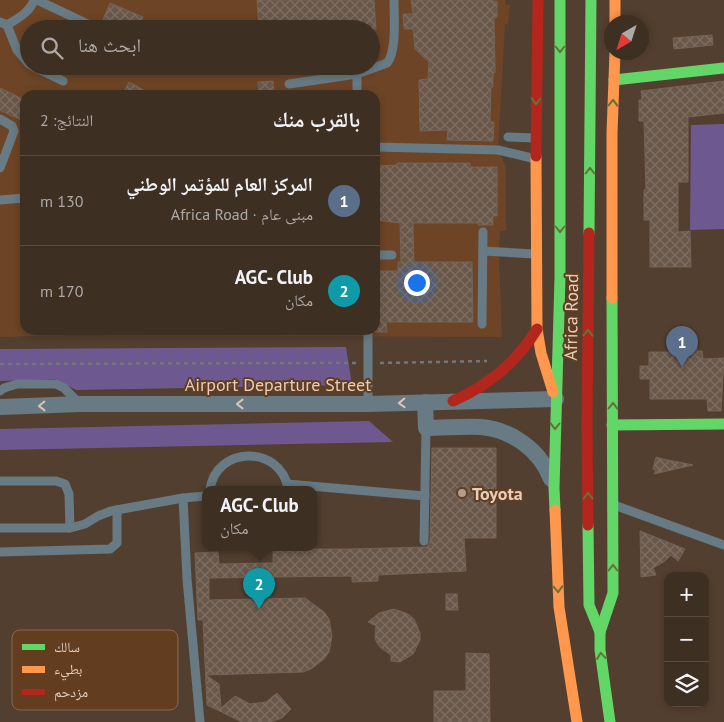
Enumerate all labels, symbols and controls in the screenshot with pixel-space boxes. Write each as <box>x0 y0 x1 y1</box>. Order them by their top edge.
north arrow <box>604 15 649 60</box>
search box <box>20 20 380 75</box>
text: ابحث هنا <box>78 33 141 57</box>
icon: search <box>38 34 66 62</box>
one-way arrow <box>555 45 565 53</box>
one-way arrow <box>531 97 542 105</box>
one-way arrow <box>608 99 619 107</box>
text: بالقرب منك <box>273 106 360 133</box>
text: النتائج: 2 <box>40 110 93 130</box>
one-way arrow <box>585 167 595 174</box>
text: المركز العام للمؤتمر الوطني <box>126 172 313 196</box>
text: 130 m <box>40 191 83 211</box>
text: 1 <box>339 191 349 211</box>
text: مبنى عام · Africa Road <box>171 204 313 224</box>
one-way arrow <box>555 225 565 233</box>
text: AGC- Club <box>235 265 313 289</box>
your location <box>404 270 430 296</box>
street label: Africa Road <box>559 273 583 361</box>
text: 170 m <box>40 281 83 301</box>
text: 2 <box>339 281 349 301</box>
text: مكان <box>285 290 313 310</box>
pin: 1 <box>666 326 698 367</box>
one-way arrow <box>583 329 593 337</box>
street label: Airport Departure Street <box>185 373 371 396</box>
one-way arrow <box>398 397 406 408</box>
one-way arrow <box>235 399 243 409</box>
one-way arrow <box>38 401 46 411</box>
one-way arrow <box>607 401 618 409</box>
one-way arrow <box>550 422 560 430</box>
place label: Toyota <box>472 482 523 505</box>
popup <box>202 486 317 551</box>
marker: Toyota <box>456 487 468 499</box>
one-way arrow <box>583 492 593 500</box>
text: AGC- Club <box>220 493 299 517</box>
text: مكان <box>220 518 248 538</box>
one-way arrow <box>608 564 618 572</box>
pin: 2 <box>243 568 275 609</box>
map controls <box>664 572 709 707</box>
button: + <box>664 572 709 617</box>
one-way arrow <box>553 585 564 593</box>
button: − <box>664 617 709 662</box>
legend <box>12 630 178 710</box>
text: سالك <box>54 638 80 656</box>
one-way arrow <box>596 652 607 660</box>
text: بطيء <box>54 660 83 681</box>
button: layers <box>664 662 709 707</box>
text: مزدحم <box>54 683 88 702</box>

